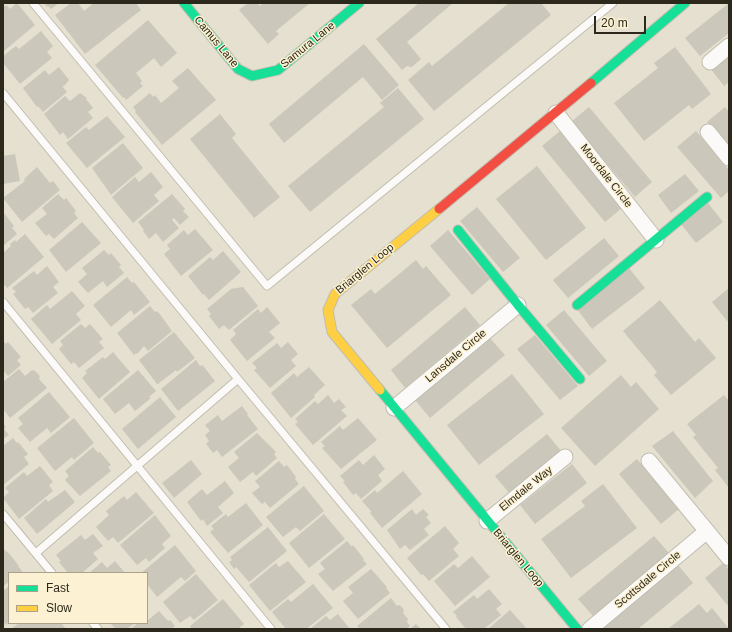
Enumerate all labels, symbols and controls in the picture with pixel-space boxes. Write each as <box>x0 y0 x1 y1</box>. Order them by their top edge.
scale bar <box>596 8 648 34</box>
street label: Camus Lane <box>191 14 241 70</box>
text: 20 m <box>601 16 628 30</box>
street label: Samura Lane <box>278 19 338 71</box>
street label: Moordale Circle <box>577 142 635 210</box>
street label: Briarglen Loop <box>333 241 397 297</box>
street label: Lansdale Circle <box>423 327 489 385</box>
street label: Elmdale Way <box>497 464 555 514</box>
street label: Briarglen Loop <box>490 526 546 590</box>
street label: Scottsdale Circle <box>612 548 684 612</box>
legend <box>8 572 148 624</box>
text: Fast <box>46 581 69 595</box>
text: Slow <box>46 601 72 615</box>

